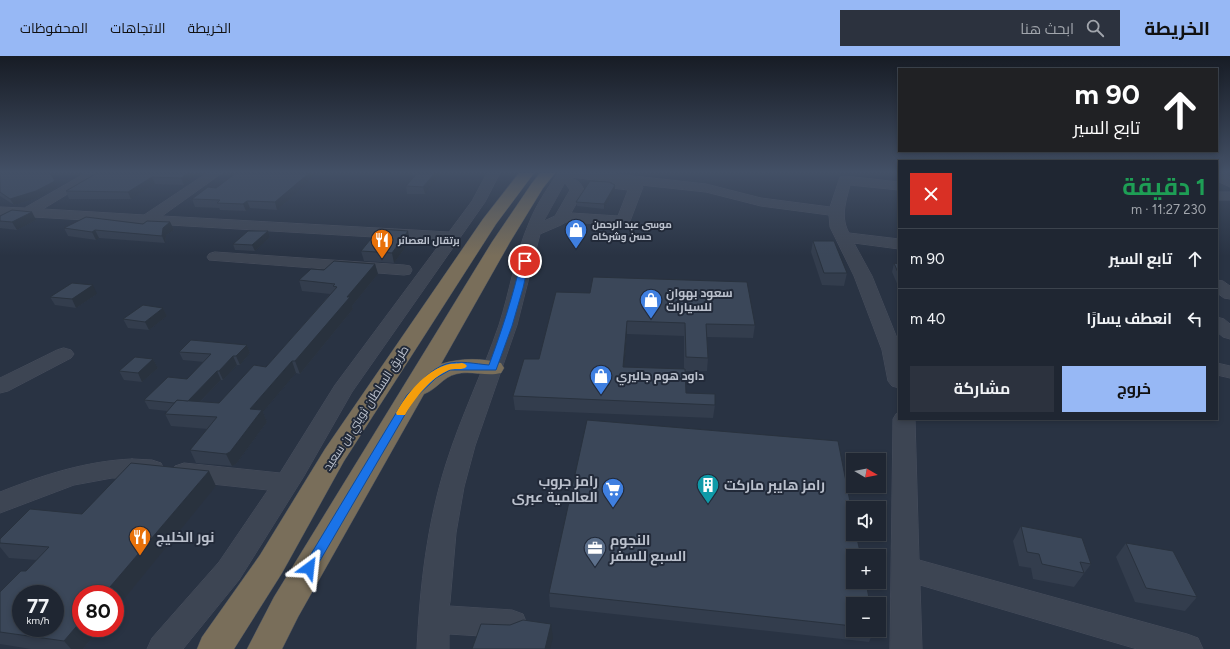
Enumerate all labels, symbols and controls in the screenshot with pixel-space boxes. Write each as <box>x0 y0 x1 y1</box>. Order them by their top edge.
search box <box>840 10 1120 46</box>
icon: search <box>1084 17 1106 39</box>
text: الخريطة <box>1144 17 1210 40</box>
text: المحفوظات <box>20 20 88 37</box>
text: الاتجاهات <box>110 20 166 37</box>
text: الخريطة <box>188 20 231 37</box>
text: ابحث هنا <box>1020 20 1074 38</box>
text: 90 m <box>1075 77 1140 111</box>
icon: ahead <box>1154 84 1206 136</box>
text: تابع السير <box>1073 117 1140 139</box>
text: 1 دقيقة <box>1122 172 1206 201</box>
button: close <box>910 173 952 215</box>
text: 230 m · 11:27 <box>1131 202 1206 217</box>
shop icon: موسى عبد الرحمن حسن وشركاه <box>563 217 589 250</box>
place label: موسى عبد الرحمن حسن وشركاه <box>592 218 672 243</box>
restaurant icon: برتقال العصاىٔر <box>369 227 395 260</box>
place label: برتقال العصاىٔر <box>397 234 460 247</box>
pin <box>508 244 542 278</box>
icon: ahead <box>1184 248 1206 270</box>
icon: arrive <box>514 250 536 272</box>
text: 90 m <box>910 250 945 268</box>
text: تابع السير <box>1109 250 1172 268</box>
place label: سعود بهوان للسيارات <box>666 286 733 315</box>
shop icon: سعود بهوان للسيارات <box>638 287 664 320</box>
icon: left <box>1184 308 1206 330</box>
text: 40 m <box>910 310 945 328</box>
text: انعطف يسارًا <box>1087 310 1172 328</box>
street label: طريق السلطان ثويني بن سعيد <box>320 343 414 475</box>
shop icon: داود هوم جاليري <box>588 363 614 396</box>
button: مشاركة <box>910 366 1054 412</box>
button: خروج <box>1062 366 1206 412</box>
place label: داود هوم جاليري <box>616 369 704 386</box>
north arrow <box>846 453 886 493</box>
map controls <box>846 453 886 637</box>
building icon: رامز هايبر ماركت <box>695 472 721 505</box>
place label: رامز جروب العالمية عبرى <box>512 473 598 506</box>
supermarket icon: رامز جروب العالمية عبرى <box>600 476 626 509</box>
place label: رامز هايبر ماركت <box>724 477 825 494</box>
button: sound <box>846 501 886 541</box>
restaurant icon: نور الخليج <box>127 524 153 557</box>
place label: نور الخليج <box>156 529 214 547</box>
place label: النجوم السبع للسفر <box>609 532 686 566</box>
office icon: النجوم السبع للسفر <box>582 535 608 568</box>
position arrow <box>288 547 330 589</box>
button: + <box>846 549 886 589</box>
speed limit sign: 80 <box>72 585 124 637</box>
text: 77 <box>27 594 49 618</box>
button: − <box>846 597 886 637</box>
text: km/h <box>27 614 49 627</box>

